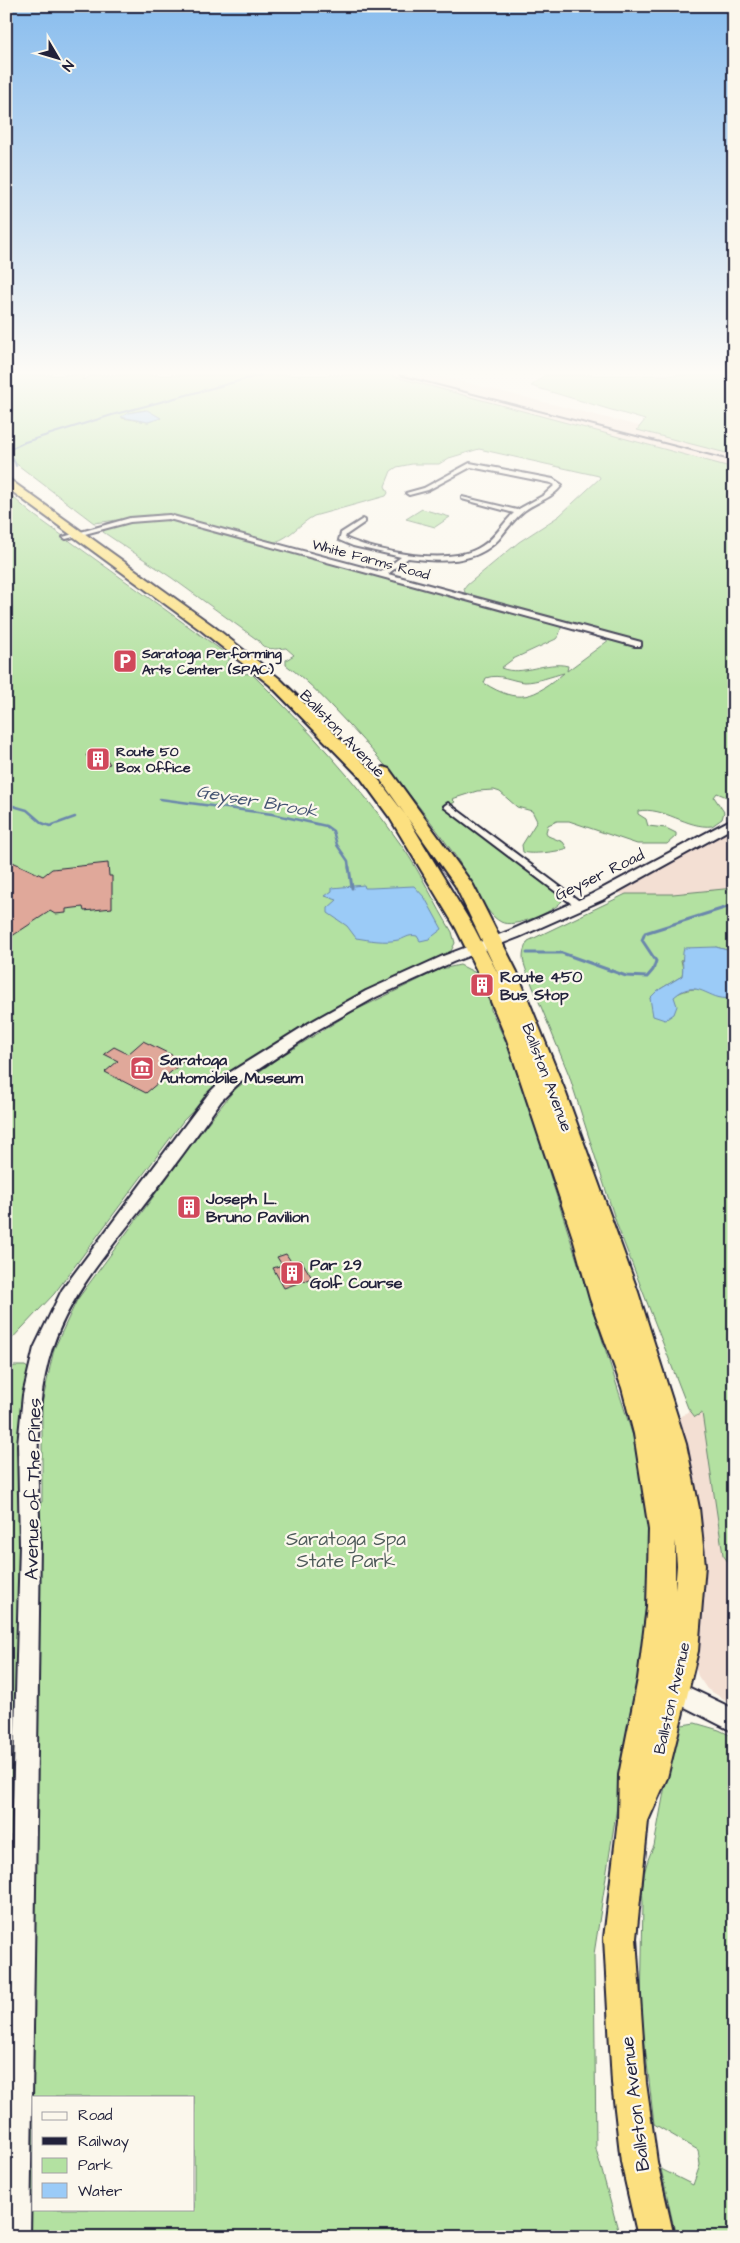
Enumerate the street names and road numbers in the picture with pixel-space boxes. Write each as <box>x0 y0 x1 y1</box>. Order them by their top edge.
street label: White Farms Road <box>310 535 432 585</box>
street label: Ballston Avenue <box>295 685 390 783</box>
street label: Geyser Road <box>551 844 648 907</box>
street label: Ballston Avenue <box>516 1020 578 1135</box>
street label: Avenue of The Pines <box>18 1398 49 1580</box>
street label: Ballston Avenue <box>648 1640 696 1756</box>
street label: Ballston Avenue <box>614 2035 657 2173</box>

